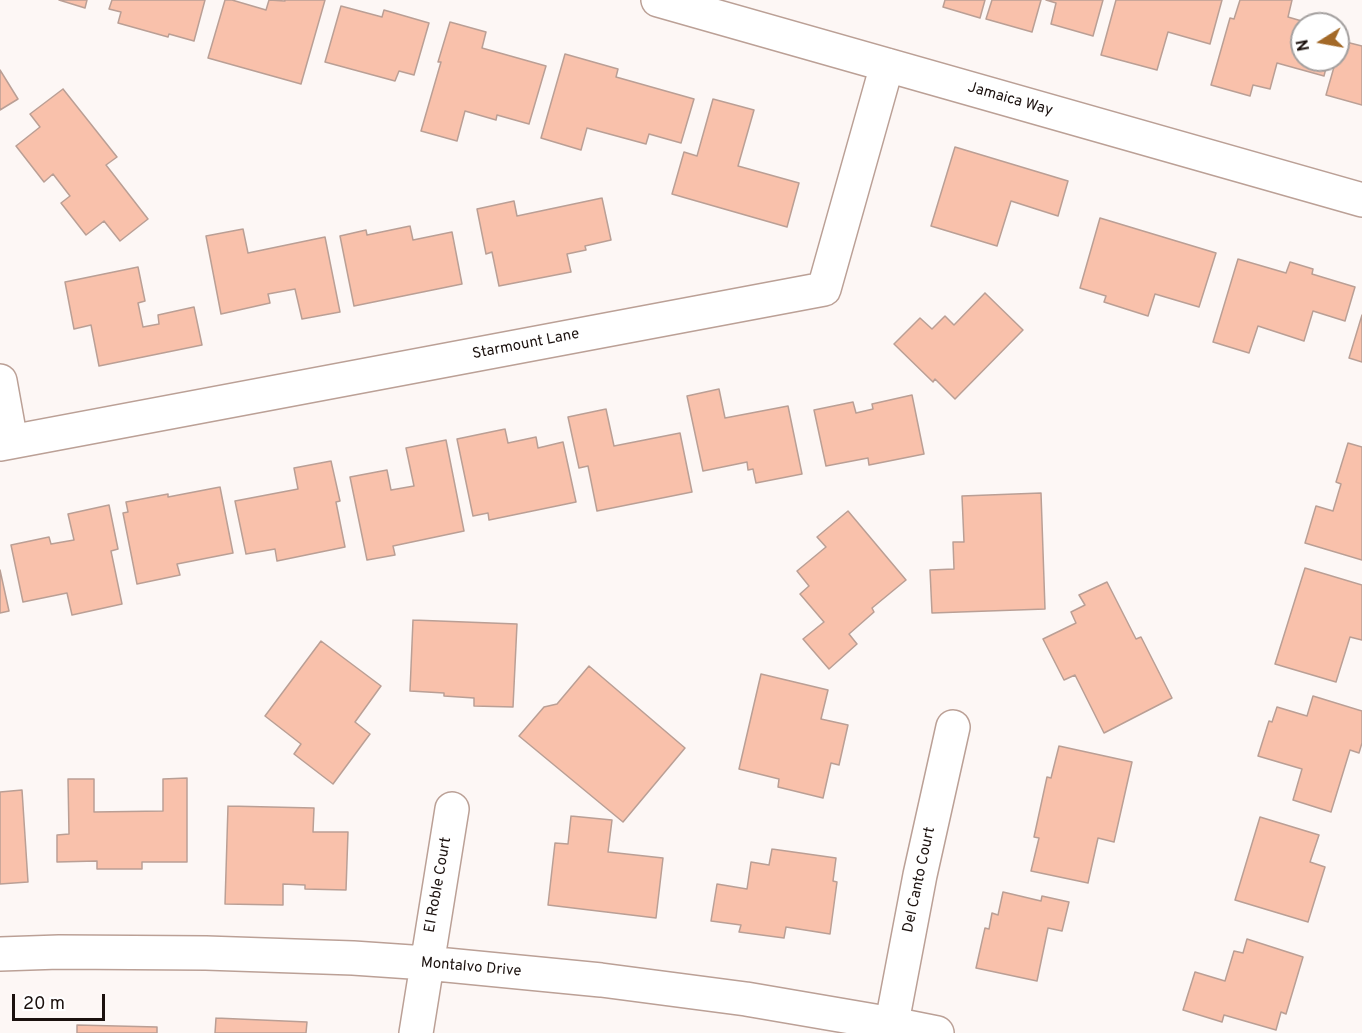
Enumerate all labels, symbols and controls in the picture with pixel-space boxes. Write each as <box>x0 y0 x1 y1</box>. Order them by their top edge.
north arrow <box>1290 12 1350 72</box>
text: N <box>1293 38 1315 53</box>
street label: Jamaica Way <box>965 79 1055 121</box>
street label: Starmount Lane <box>471 326 581 364</box>
street label: Del Canto Court <box>900 826 940 934</box>
street label: El Roble Court <box>422 836 456 934</box>
street label: Montalvo Drive <box>420 955 522 981</box>
scale bar <box>15 982 108 1020</box>
text: 20 m <box>23 993 65 1016</box>

